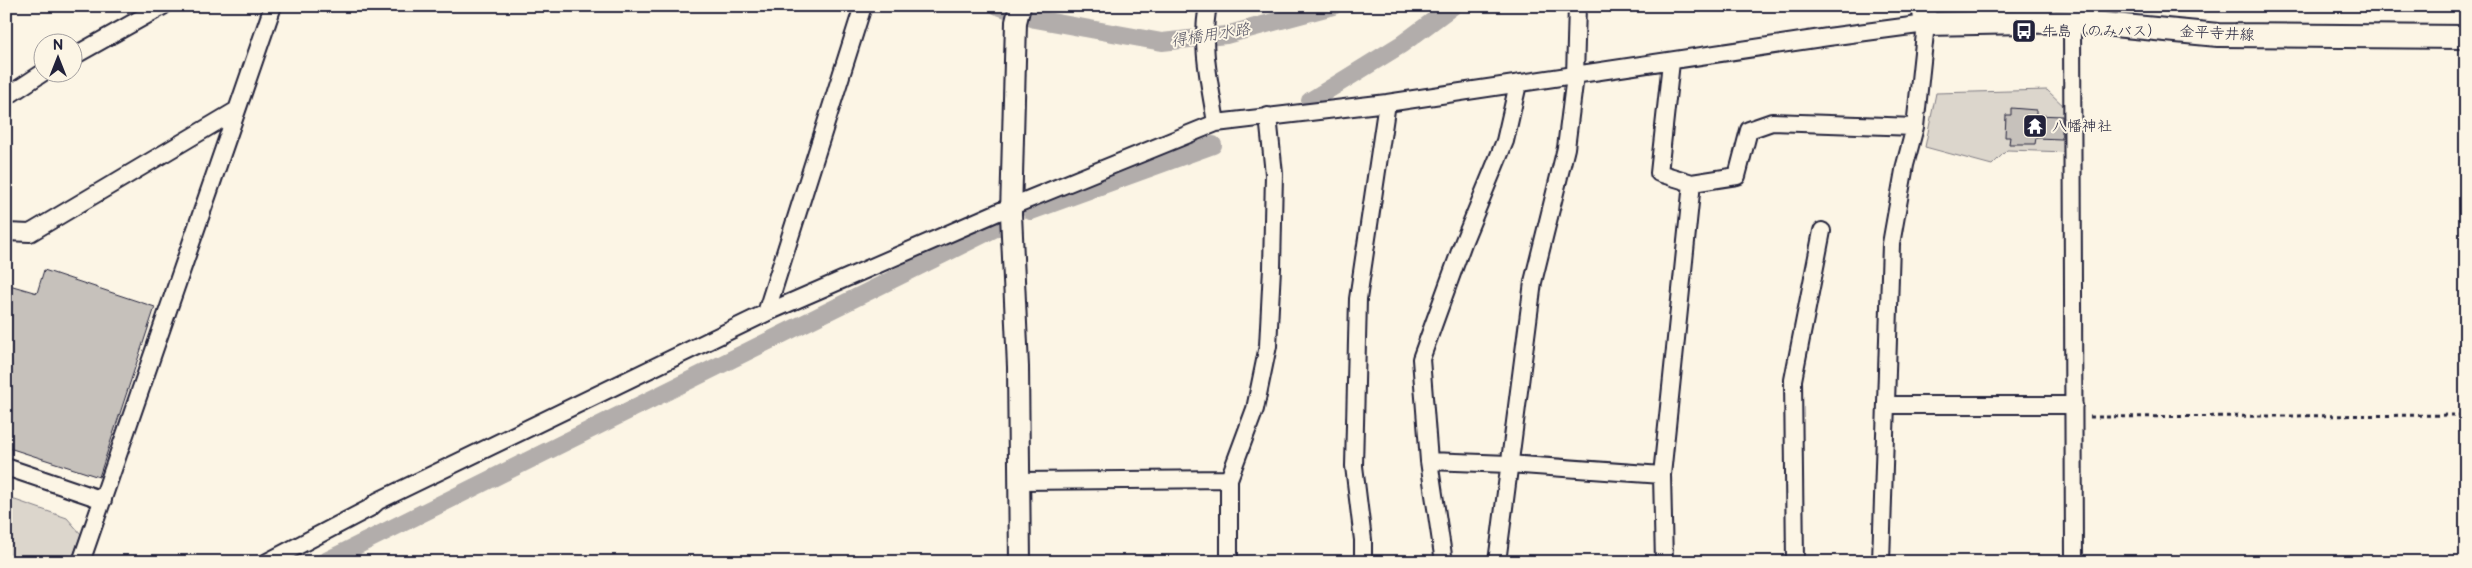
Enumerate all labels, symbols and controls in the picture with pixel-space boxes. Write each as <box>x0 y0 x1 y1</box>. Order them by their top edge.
bus stop icon: 牛島（のみバス） <box>2011 18 2037 44</box>
water label: 得橋用水路 <box>1169 20 1252 51</box>
place label: 牛島（のみバス） <box>2042 22 2162 41</box>
street label: 金平寺井線 <box>2179 22 2255 45</box>
north arrow <box>32 32 82 82</box>
text: N <box>53 37 63 54</box>
temple icon: 八幡神社 <box>2022 113 2048 139</box>
place label: 八幡神社 <box>2052 117 2112 136</box>

